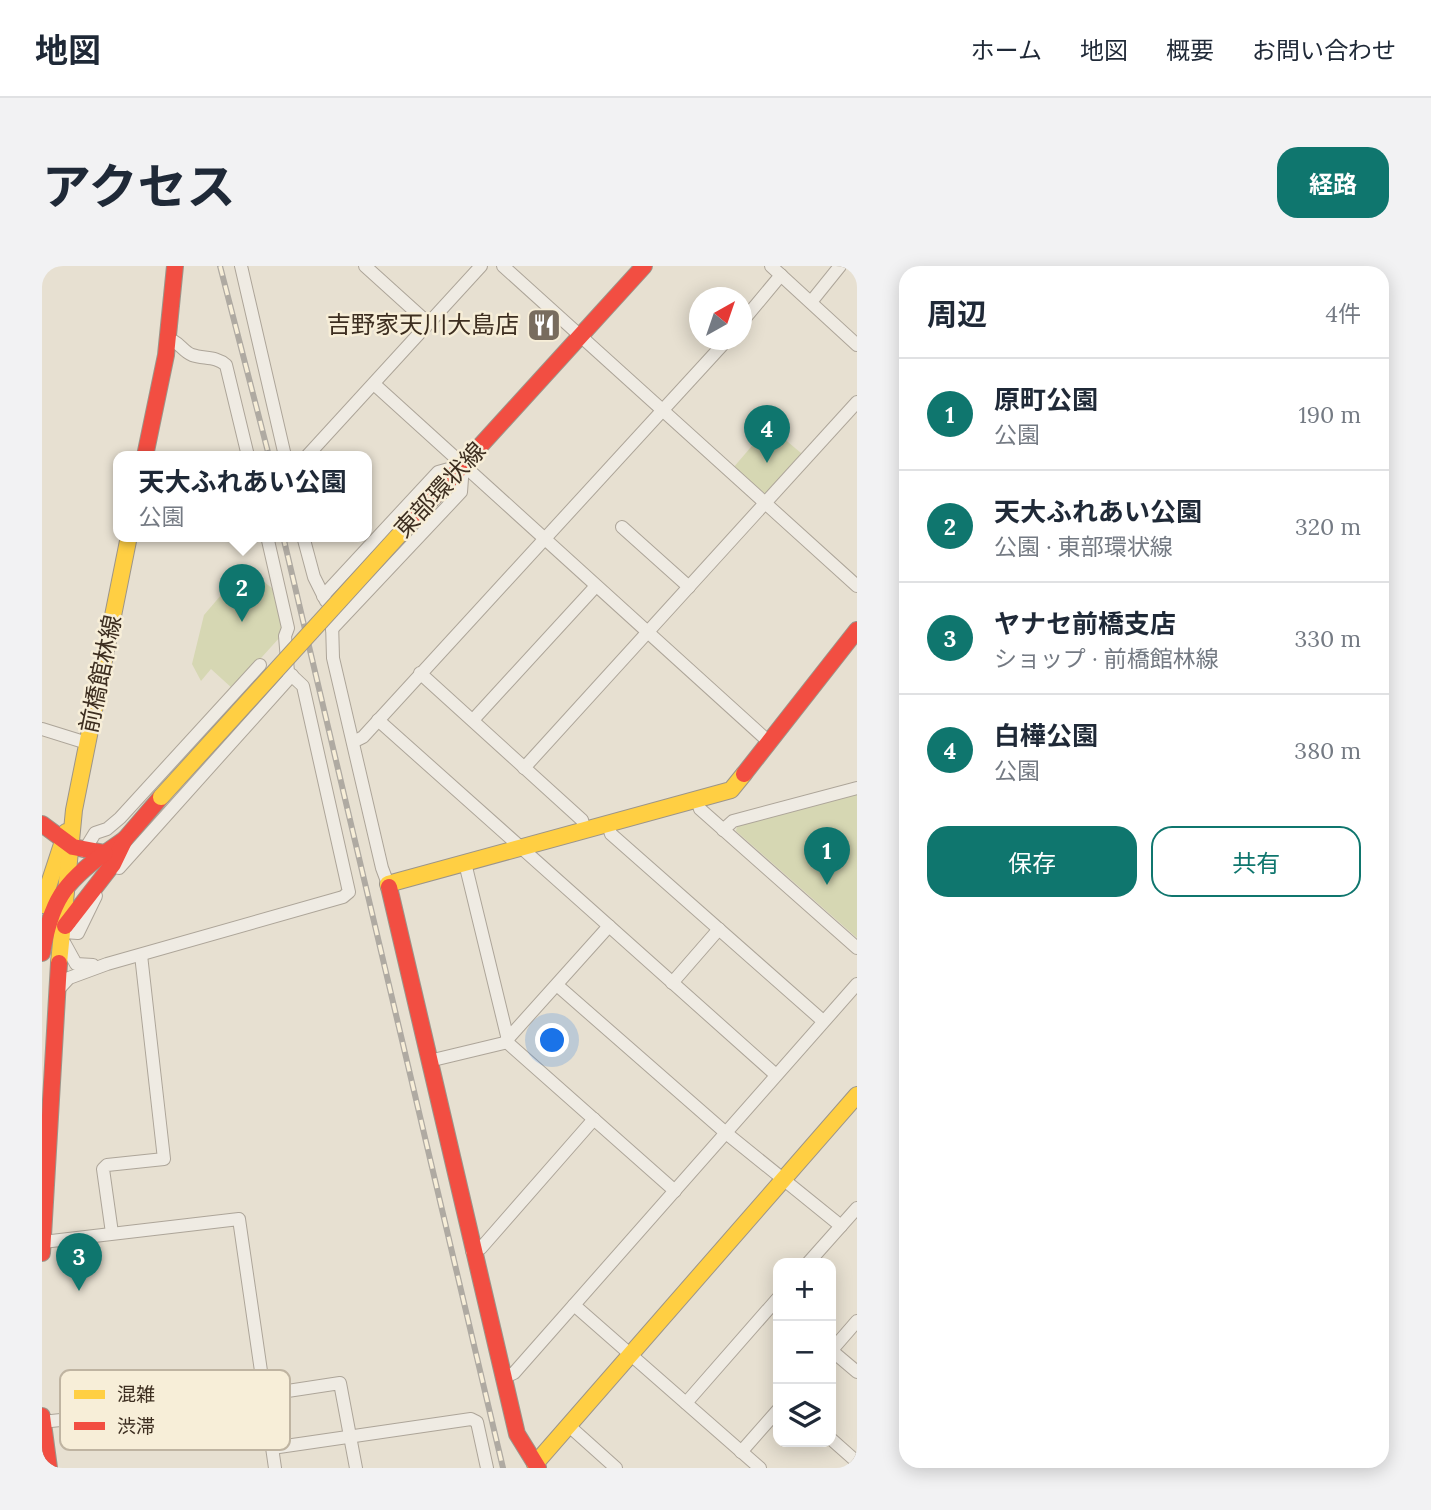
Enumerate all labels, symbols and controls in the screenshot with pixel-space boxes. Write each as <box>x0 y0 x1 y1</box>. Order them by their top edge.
text: 地図 <box>35 29 101 71</box>
text: ホーム <box>971 35 1042 66</box>
text: 地図 <box>1080 35 1128 66</box>
text: 概要 <box>1166 35 1214 66</box>
text: お問い合わせ <box>1252 35 1396 66</box>
button: 経路 <box>1277 147 1389 218</box>
text: アクセス <box>42 155 236 217</box>
north arrow <box>689 287 752 350</box>
text: 周辺 <box>927 295 987 333</box>
text: 4件 <box>1326 299 1361 328</box>
restaurant icon: 吉野家天川大島店 <box>525 306 563 344</box>
place label: 吉野家天川大島店 <box>327 309 519 340</box>
text: 原町公園 <box>994 383 1098 416</box>
text: 1 <box>945 400 955 429</box>
text: 190 m <box>1298 400 1361 429</box>
pin: 4 <box>744 405 790 463</box>
text: 公園 <box>994 420 1040 449</box>
street label: 東部環状線 <box>387 435 492 544</box>
popup <box>113 451 372 542</box>
text: 天大ふれあい公園 <box>138 465 347 498</box>
text: 天大ふれあい公園 <box>994 495 1202 528</box>
text: 公園 <box>138 502 184 531</box>
text: 2 <box>944 512 956 541</box>
text: 320 m <box>1295 512 1361 541</box>
text: 公園 · 東部環状線 <box>994 532 1173 561</box>
pin: 2 <box>219 564 265 622</box>
text: ヤナセ前橋支店 <box>994 607 1176 640</box>
street label: 前橋館林線 <box>73 612 128 736</box>
text: 3 <box>944 624 956 653</box>
text: 330 m <box>1294 624 1361 653</box>
text: ショップ · 前橋館林線 <box>994 644 1219 673</box>
text: 白樺公園 <box>994 719 1098 752</box>
text: 4 <box>944 736 956 765</box>
text: 380 m <box>1294 736 1361 765</box>
text: 公園 <box>994 756 1040 785</box>
button: 保存 <box>927 826 1137 897</box>
button: 共有 <box>1151 826 1361 897</box>
pin: 1 <box>804 827 850 885</box>
your location <box>535 1023 569 1057</box>
pin: 3 <box>56 1233 102 1291</box>
map controls <box>773 1258 836 1447</box>
button: + <box>773 1258 836 1321</box>
button: − <box>773 1321 836 1384</box>
legend <box>60 1370 290 1450</box>
text: 混雑 <box>117 1382 155 1406</box>
button: layers <box>773 1384 836 1447</box>
text: 渋滞 <box>117 1414 155 1438</box>

